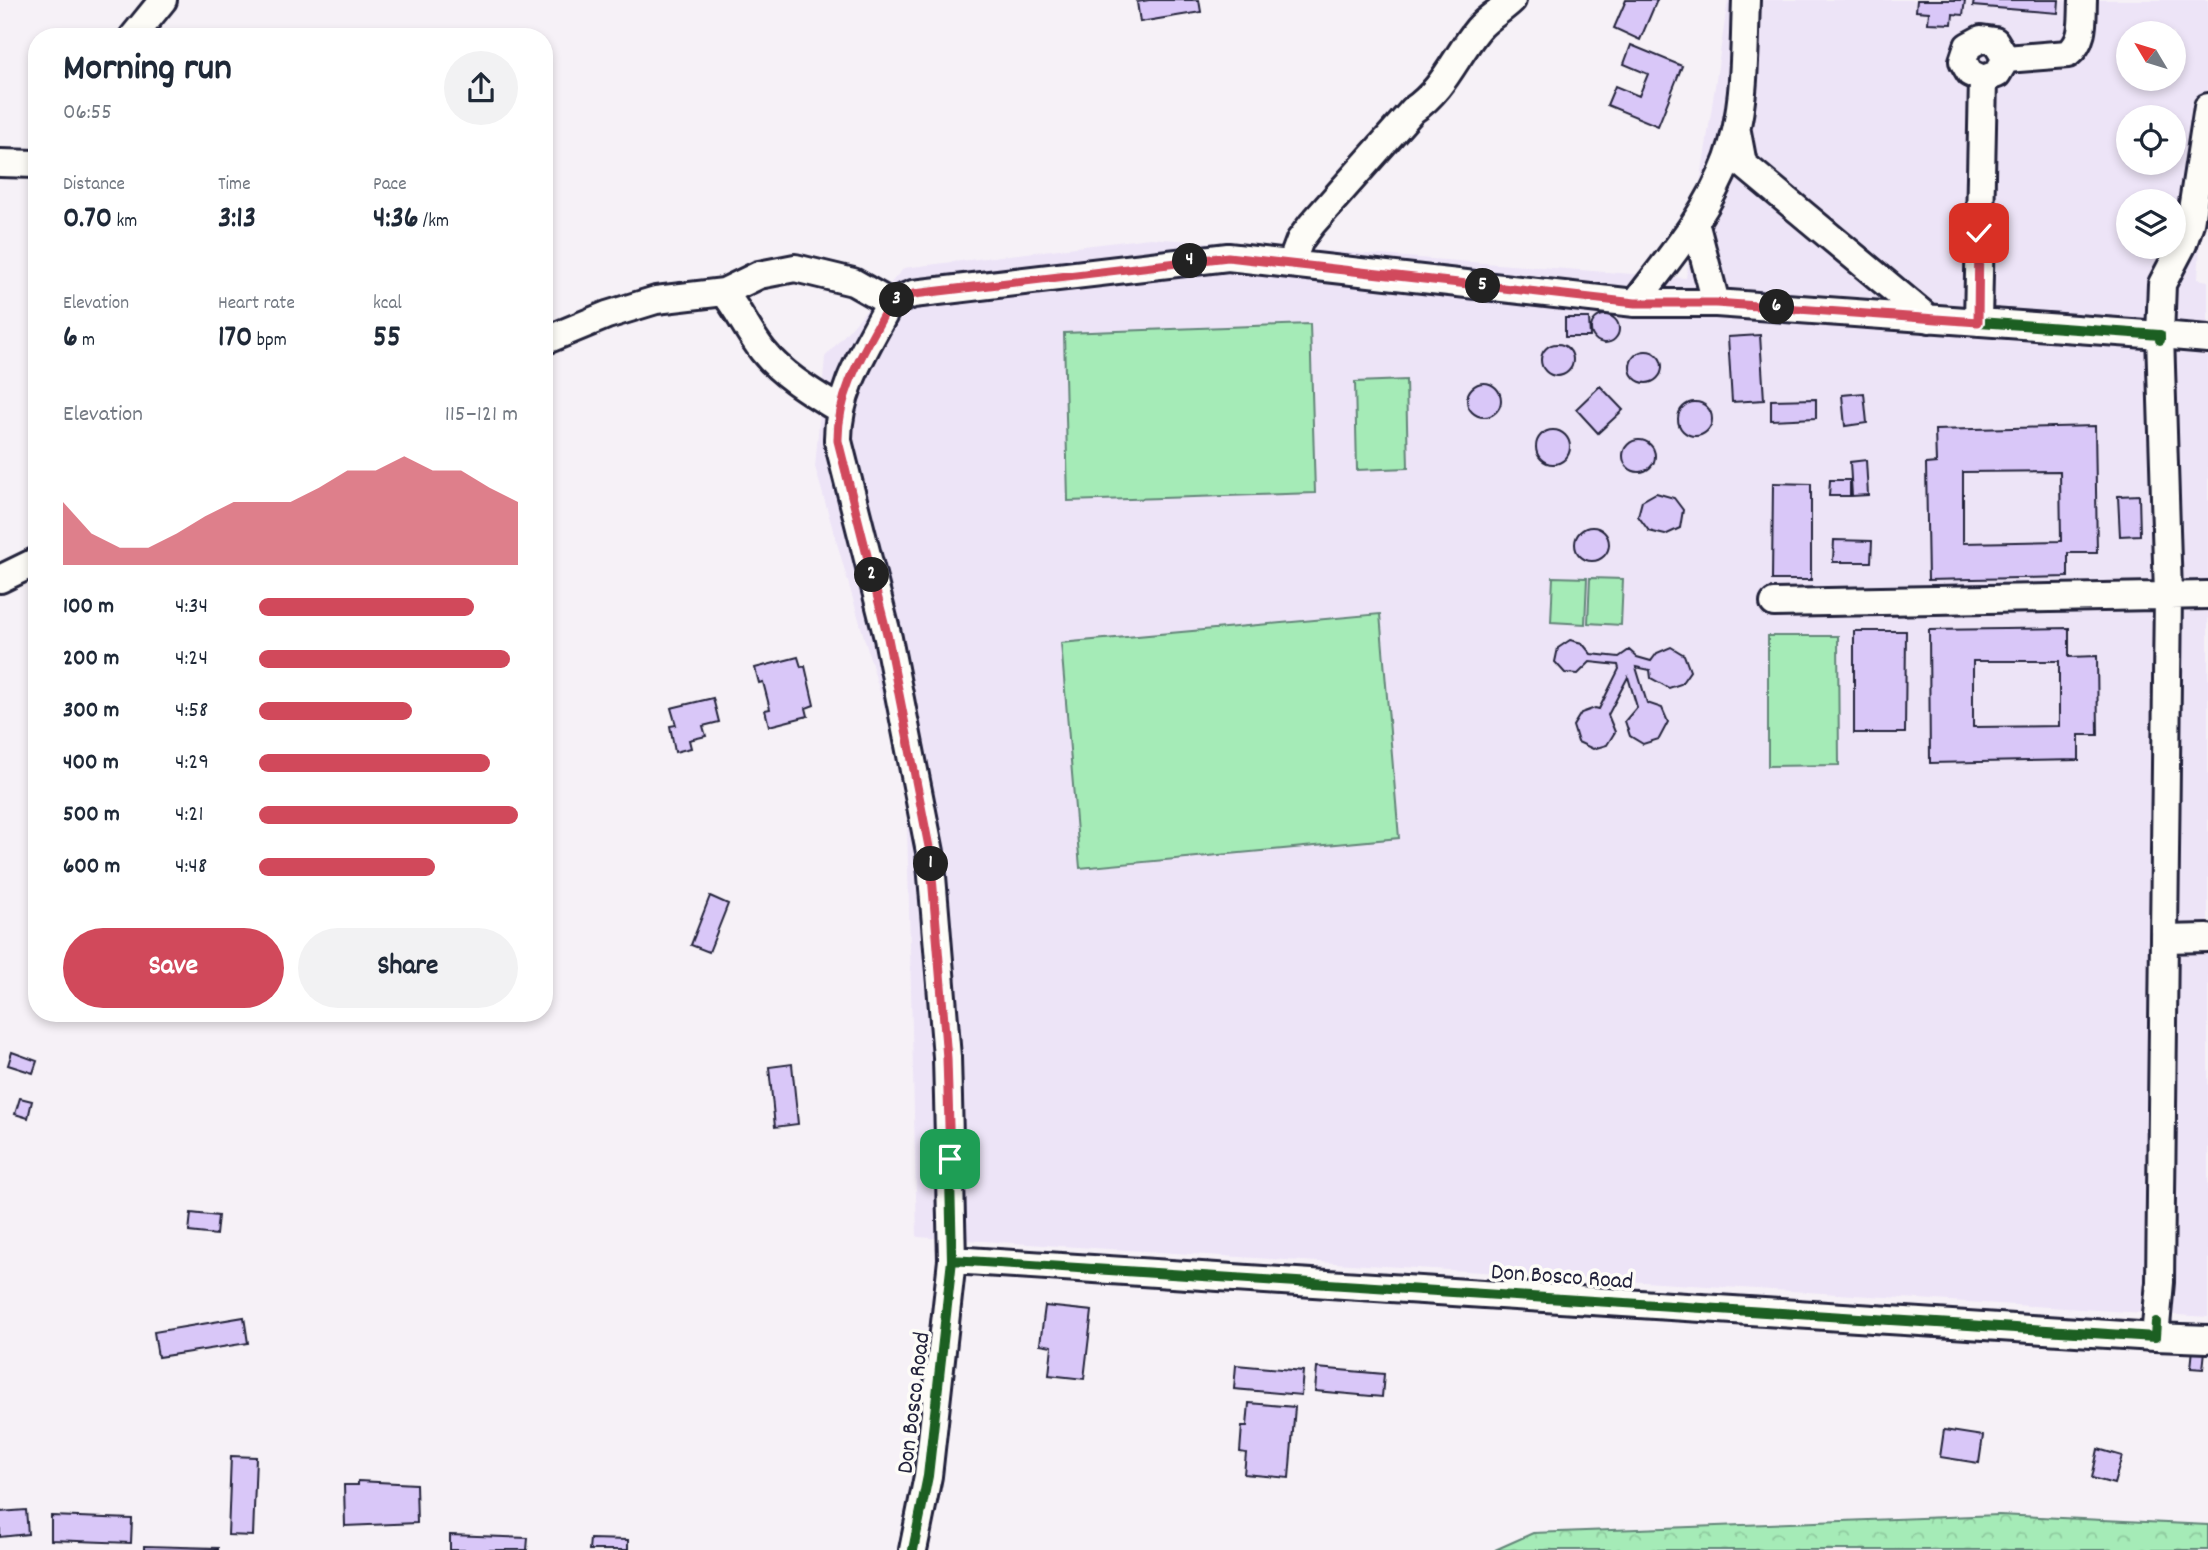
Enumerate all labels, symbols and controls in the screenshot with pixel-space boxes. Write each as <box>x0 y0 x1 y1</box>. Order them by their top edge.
north arrow <box>2116 21 2186 91</box>
map controls <box>2116 21 2186 259</box>
text: Morning run <box>63 43 232 98</box>
button: share <box>444 51 518 125</box>
text: 06:55 <box>63 97 112 130</box>
button: locate <box>2116 105 2186 175</box>
text: Distance <box>63 172 125 199</box>
text: Time <box>218 172 251 199</box>
text: Pace <box>373 172 407 199</box>
button: layers <box>2116 189 2186 259</box>
text: 0.70 <box>63 199 112 242</box>
text: 3:13 <box>218 199 256 242</box>
text: 4:36 <box>373 199 418 242</box>
pin <box>1949 203 2009 263</box>
text: km <box>112 209 137 236</box>
text: /km <box>418 209 449 236</box>
icon: check <box>1960 214 1998 252</box>
pin: 4 <box>1172 244 1208 278</box>
text: 4 <box>1186 247 1193 274</box>
pin: 5 <box>1466 268 1500 304</box>
text: 5 <box>1478 272 1487 299</box>
pin: 3 <box>880 282 914 318</box>
text: 3 <box>892 286 901 313</box>
pin: 6 <box>1760 290 1795 324</box>
text: Elevation <box>63 291 129 318</box>
text: Heart rate <box>218 291 295 318</box>
text: kcal <box>373 291 402 318</box>
text: 6 <box>1772 293 1781 320</box>
text: 6 <box>63 318 78 361</box>
text: 170 <box>218 318 252 361</box>
text: 55 <box>373 318 401 361</box>
text: m <box>78 328 95 355</box>
text: bpm <box>252 328 287 355</box>
text: Elevation <box>63 399 143 432</box>
text: 115–121 m <box>445 399 518 432</box>
pin: 2 <box>854 558 890 592</box>
text: 2 <box>867 561 876 588</box>
text: 100 m <box>63 591 114 624</box>
text: 4:34 <box>175 591 208 624</box>
text: 200 m <box>63 643 119 676</box>
text: 4:24 <box>175 643 208 676</box>
text: 300 m <box>63 695 119 728</box>
text: 4:58 <box>175 695 208 728</box>
text: 400 m <box>63 747 119 780</box>
text: 4:29 <box>175 747 209 780</box>
text: 500 m <box>63 799 120 832</box>
text: 4:21 <box>175 799 203 832</box>
pin: 1 <box>914 846 948 882</box>
text: 1 <box>928 850 933 877</box>
text: 600 m <box>63 851 120 884</box>
text: 4:48 <box>175 851 207 884</box>
button: Save <box>63 928 284 1008</box>
button: Share <box>298 928 518 1008</box>
pin <box>920 1129 980 1189</box>
icon: arrive <box>931 1140 969 1178</box>
street label: Don Bosco Road <box>1490 1256 1634 1300</box>
street label: Don Bosco Road <box>889 1330 941 1476</box>

